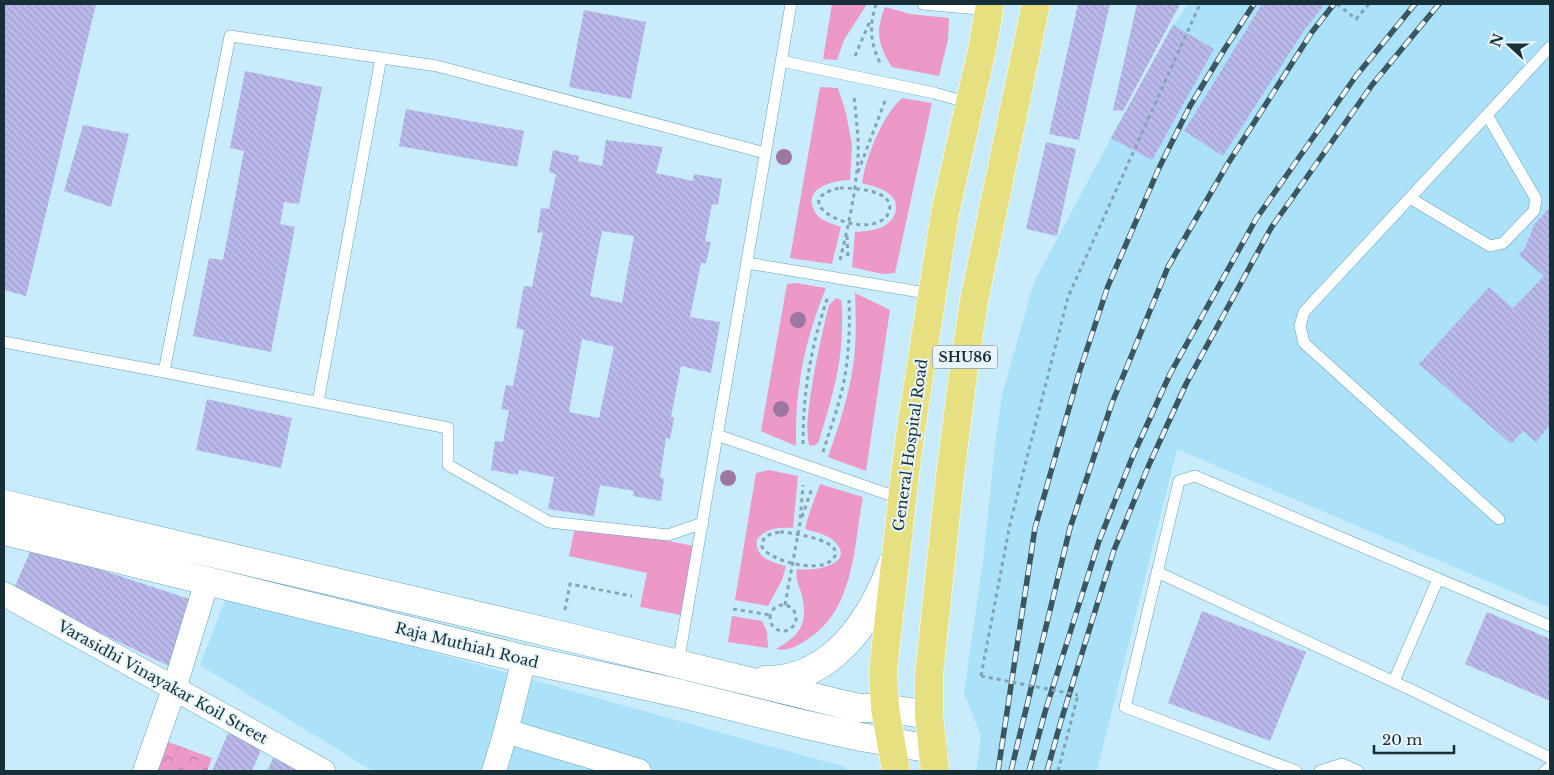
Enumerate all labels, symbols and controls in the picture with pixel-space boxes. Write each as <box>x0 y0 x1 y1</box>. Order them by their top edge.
north arrow <box>1484 20 1534 70</box>
text: N <box>1486 31 1508 50</box>
road number: SHU86 <box>932 346 998 368</box>
street label: General Hospital Road <box>889 358 931 532</box>
street label: Varasidhi Vinayakar Koil Street <box>54 616 272 748</box>
street label: Raja Muthiah Road <box>393 618 541 672</box>
scale bar <box>1374 722 1454 754</box>
text: 20 m <box>1382 730 1422 749</box>

